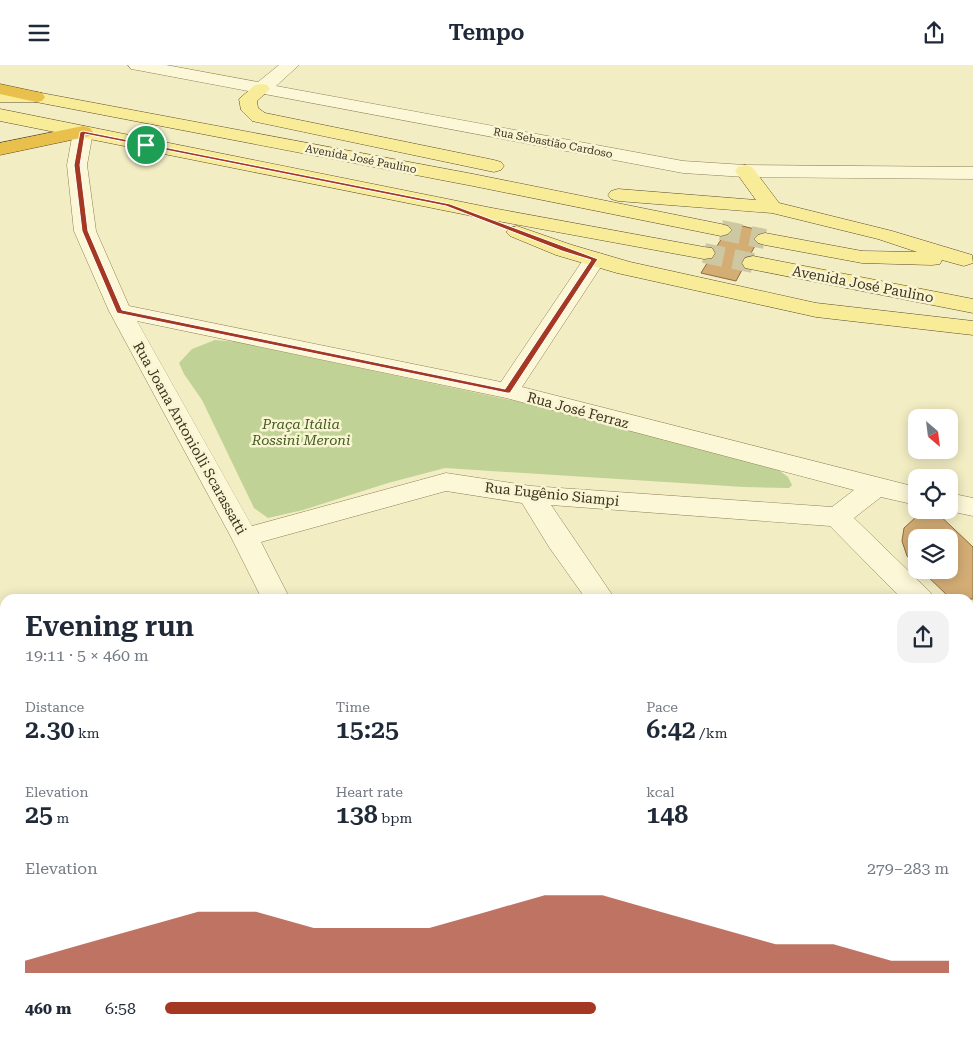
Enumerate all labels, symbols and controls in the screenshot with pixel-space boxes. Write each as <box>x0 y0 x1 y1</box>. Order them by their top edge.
icon: menu <box>25 19 53 47</box>
icon: share <box>920 19 948 47</box>
text: Tempo <box>448 20 525 45</box>
pin <box>125 124 167 166</box>
street label: Rua Sebastião Cardoso <box>492 125 614 161</box>
icon: arrive <box>132 131 160 159</box>
street label: Avenida José Paulino <box>304 142 418 176</box>
street label: Avenida José Paulino <box>791 262 935 306</box>
street label: Rua Joana Antoniolli Scarassatti <box>130 339 250 538</box>
street label: Rua José Ferraz <box>525 389 631 431</box>
north arrow <box>908 409 958 459</box>
map controls <box>908 409 958 579</box>
park label: Praça Itália Rossini Meroni <box>251 416 350 448</box>
button: locate <box>908 469 958 519</box>
street label: Rua Eugênio Siampi <box>484 479 621 509</box>
button: layers <box>908 529 958 579</box>
text: Evening run <box>25 610 194 643</box>
button: share <box>897 611 949 663</box>
text: 19:11 · 5 × 460 m <box>25 646 149 665</box>
text: Distance <box>25 699 84 715</box>
text: Time <box>336 699 370 715</box>
text: Pace <box>646 699 678 715</box>
text: 2.30 <box>25 715 74 744</box>
text: 15:25 <box>336 715 399 744</box>
text: 6:42 <box>646 715 696 744</box>
text: km <box>74 725 100 741</box>
text: /km <box>696 725 728 741</box>
text: Elevation <box>25 784 88 800</box>
text: Heart rate <box>336 784 403 800</box>
text: kcal <box>646 784 675 800</box>
text: 25 <box>25 800 53 829</box>
text: 138 <box>336 800 378 829</box>
text: 148 <box>646 800 688 829</box>
text: m <box>53 810 69 826</box>
text: bpm <box>378 810 412 826</box>
text: Elevation <box>25 859 98 878</box>
text: 279–283 m <box>867 859 949 878</box>
text: 460 m <box>25 999 71 1018</box>
text: 6:58 <box>105 999 136 1018</box>

